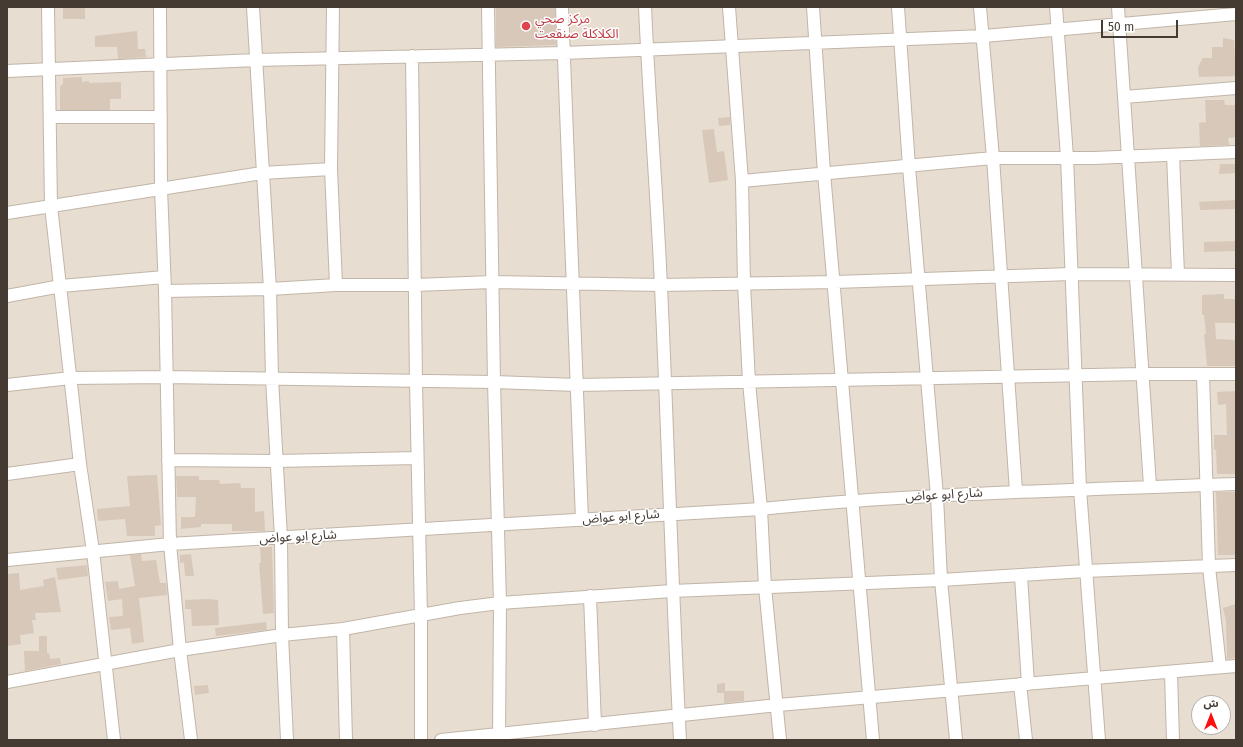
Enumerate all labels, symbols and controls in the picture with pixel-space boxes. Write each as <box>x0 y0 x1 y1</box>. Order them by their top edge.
place label: مركز صحي الكلاكلة صنقعت <box>535 11 618 42</box>
scale bar <box>1103 12 1180 38</box>
marker: مركز صحي الكلاكلة صنقعت <box>520 20 532 32</box>
text: 50 m <box>1108 20 1134 34</box>
street label: شارع ابو عواض <box>905 485 983 505</box>
street label: شارع ابو عواض <box>582 507 660 527</box>
street label: شارع ابو عواض <box>259 527 337 547</box>
north arrow <box>1191 695 1231 735</box>
text: ش <box>1203 697 1219 710</box>

